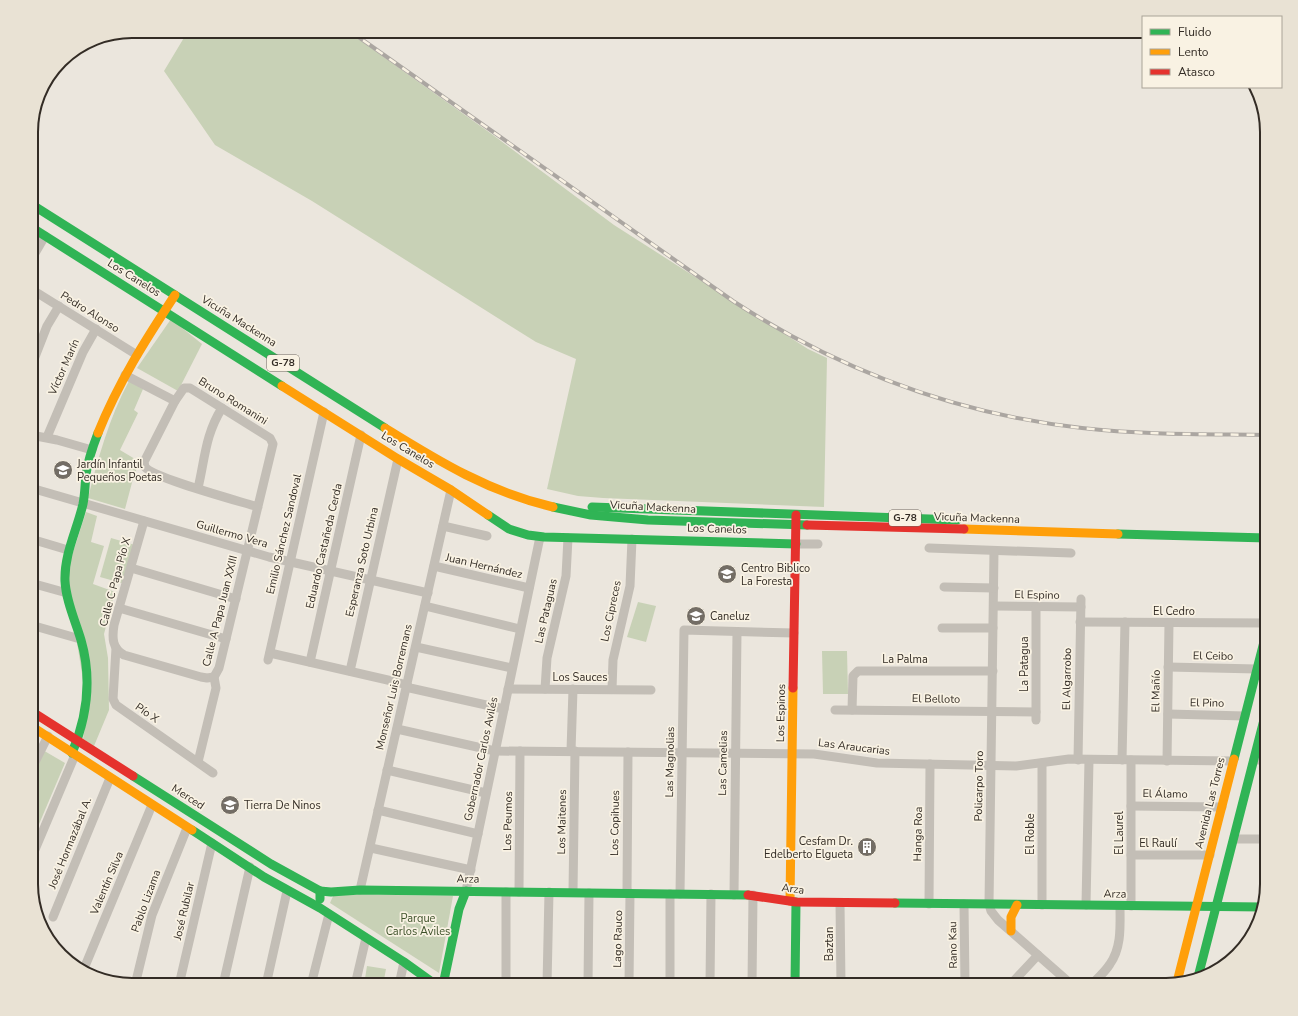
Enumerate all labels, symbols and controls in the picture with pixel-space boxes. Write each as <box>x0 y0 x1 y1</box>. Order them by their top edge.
legend <box>1142 16 1282 88</box>
text: Fluido <box>1178 24 1212 40</box>
text: Lento <box>1178 44 1209 60</box>
text: Atasco <box>1178 64 1215 80</box>
street label: Los Canelos <box>105 256 163 300</box>
street label: Pedro Alonso <box>58 288 122 336</box>
street label: Vicuña Mackenna <box>198 291 280 350</box>
street label: Víctor Marín <box>45 337 83 398</box>
road number: G-78 <box>267 355 299 371</box>
street label: Bruno Romanini <box>196 374 270 428</box>
street label: Los Canelos <box>378 428 438 472</box>
place label: Jardín Infantil Pequeños Poetas <box>76 457 162 485</box>
school or university icon: Jardín Infantil Pequeños Poetas <box>52 459 74 481</box>
street label: Emilio Sánchez Sandoval <box>263 472 305 596</box>
street label: Eduardo Castañeda Cerda <box>302 482 346 610</box>
street label: Vicuña Mackenna <box>609 497 697 517</box>
street label: Esperanza Soto Urbina <box>342 506 382 618</box>
street label: Vicuña Mackenna <box>933 509 1020 527</box>
road number: G-78 <box>889 510 921 526</box>
street label: Guillermo Vera <box>194 517 270 551</box>
street label: Los Canelos <box>687 520 747 538</box>
street label: Calle C Papa Pío X <box>96 535 134 628</box>
street label: Juan Hernández <box>443 550 524 582</box>
street label: Calle A Papa Juan XXIII <box>199 554 241 668</box>
place label: Centro Biblico La Foresta <box>741 561 810 589</box>
school or university icon: Centro Biblico La Foresta <box>716 563 738 585</box>
street label: Las Pataguas <box>531 577 561 645</box>
street label: Los Cipreces <box>597 579 625 643</box>
street label: El Espino <box>1014 587 1060 603</box>
street label: El Cedro <box>1153 604 1195 619</box>
school or university icon: Caneluz <box>685 605 707 627</box>
place label: Caneluz <box>710 609 750 624</box>
street label: Monseñor Luis Borremans <box>372 623 416 751</box>
street label: La Patagua <box>1017 636 1032 692</box>
street label: El Algarrobo <box>1059 648 1075 710</box>
street label: El Ceibo <box>1193 648 1233 664</box>
street label: La Palma <box>882 652 928 667</box>
street label: Los Sauces <box>552 670 608 685</box>
street label: El Mañío <box>1148 670 1164 712</box>
street label: Los Espinos <box>773 684 789 742</box>
street label: El Belloto <box>912 691 960 707</box>
street label: El Pino <box>1190 695 1224 711</box>
street label: Gobernador Carlos Avilés <box>461 696 501 822</box>
street label: Pío X <box>132 700 162 727</box>
street label: Las Magnolias <box>662 726 678 798</box>
street label: Las Camelias <box>715 730 731 796</box>
street label: Las Araucarias <box>817 735 891 759</box>
street label: Policarpo Toro <box>971 751 987 821</box>
street label: Avenida Las Torres <box>1191 756 1229 850</box>
street label: Merced <box>169 781 207 813</box>
street label: El Álamo <box>1142 785 1188 802</box>
street label: Los Maitenes <box>554 789 570 855</box>
street label: Los Copihues <box>607 790 623 856</box>
street label: Los Peumos <box>500 791 516 851</box>
school or university icon: Tierra De Ninos <box>219 794 241 816</box>
street label: José Hormazábal A. <box>44 795 95 892</box>
place label: Tierra De Ninos <box>244 798 321 813</box>
street label: Hanga Roa <box>910 806 926 861</box>
street label: El Laurel <box>1112 811 1127 855</box>
street label: El Roble <box>1023 813 1038 855</box>
place label: Cesfam Dr. Edelberto Elgueta <box>764 834 853 862</box>
building icon: Cesfam Dr. Edelberto Elgueta <box>856 836 878 858</box>
street label: El Raulí <box>1139 836 1178 851</box>
street label: Valentín Silva <box>87 849 127 918</box>
street label: Pablo Lizama <box>128 867 164 934</box>
street label: Arza <box>456 871 480 887</box>
street label: José Rubilar <box>170 880 198 942</box>
street label: Arza <box>781 880 805 898</box>
street label: Arza <box>1103 886 1127 902</box>
street label: Lago Rauco <box>610 910 626 968</box>
park label: Parque Carlos Aviles <box>386 911 450 939</box>
street label: Rano Kau <box>945 921 961 969</box>
street label: Baztan <box>822 927 837 961</box>

